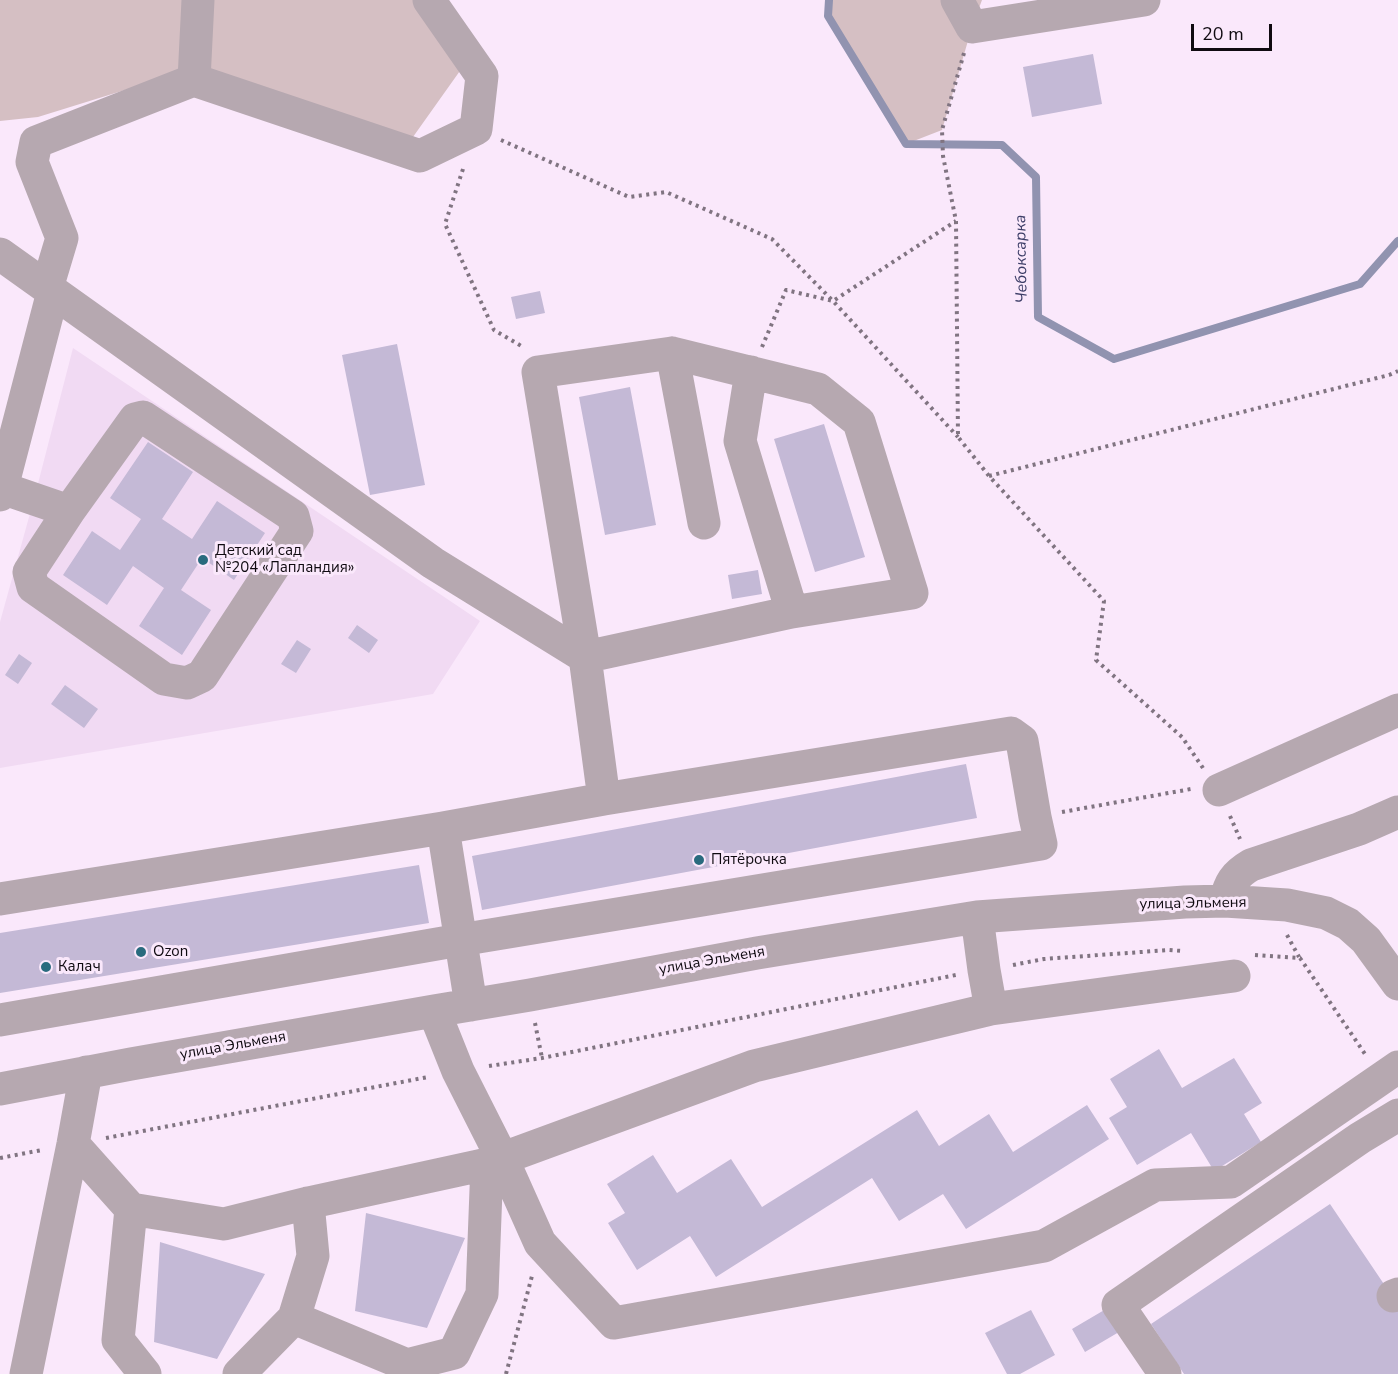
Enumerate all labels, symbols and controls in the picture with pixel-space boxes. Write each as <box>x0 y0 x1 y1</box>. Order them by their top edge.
scale bar <box>1194 12 1275 50</box>
text: 20 m <box>1202 22 1244 46</box>
water label: Чебоксарка <box>1012 214 1032 304</box>
place label: Детский сад №204 «Лапландия» <box>215 542 354 577</box>
marker: Детский сад №204 «Лапландия» <box>196 553 210 567</box>
place label: Пятёрочка <box>711 851 787 869</box>
marker: Пятёрочка <box>692 853 706 867</box>
street label: улица Эльменя <box>1139 894 1247 914</box>
place label: Ozon <box>153 943 188 961</box>
street label: улица Эльменя <box>658 943 766 979</box>
marker: Ozon <box>134 945 148 959</box>
place label: Калач <box>58 958 101 976</box>
marker: Калач <box>39 960 53 974</box>
street label: улица Эльменя <box>179 1028 287 1064</box>

